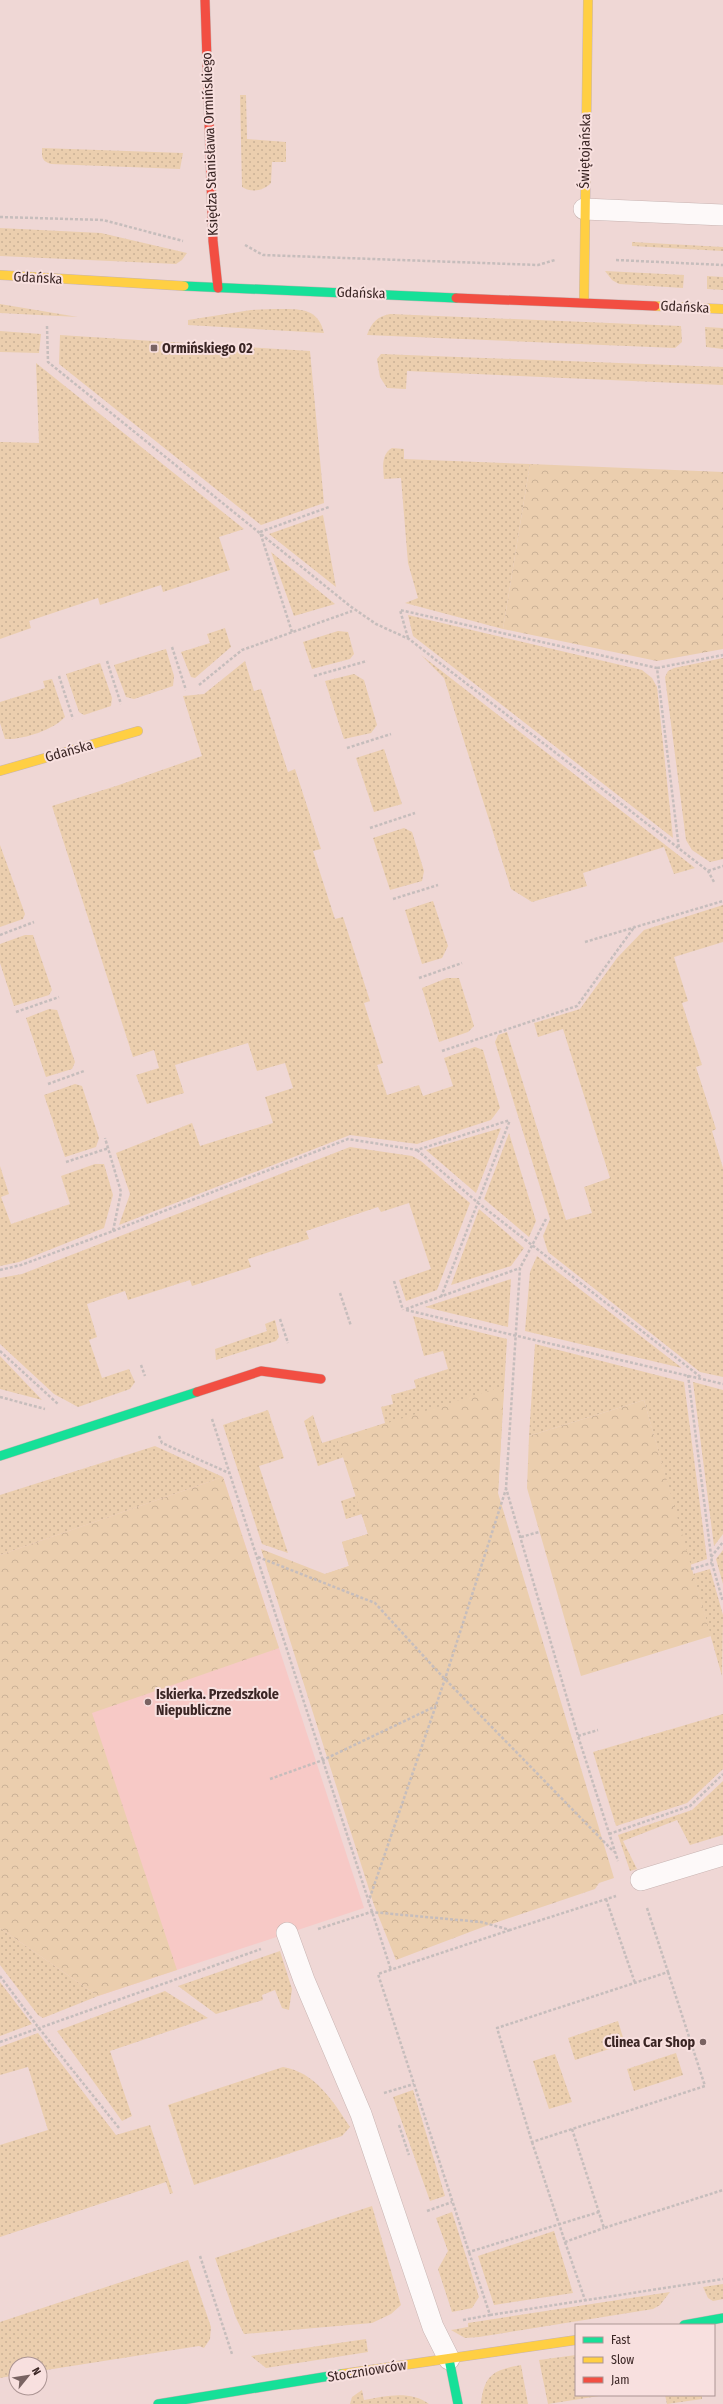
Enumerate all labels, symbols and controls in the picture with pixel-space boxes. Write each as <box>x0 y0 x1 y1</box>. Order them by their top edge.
street label: Księdza Stanisława Ormińskiego <box>198 52 222 236</box>
street label: Świętojańska <box>575 113 594 189</box>
street label: Gdańska <box>13 268 63 288</box>
street label: Gdańska <box>336 284 386 302</box>
street label: Gdańska <box>660 297 710 317</box>
place label: Ormińskiego 02 <box>162 340 253 357</box>
marker: Ormińskiego 02 <box>149 343 159 353</box>
street label: Gdańska <box>43 736 95 766</box>
place label: Iskierka. Przedszkole Niepubliczne <box>156 1686 279 1719</box>
marker: Iskierka. Przedszkole Niepubliczne <box>143 1697 153 1707</box>
place label: Clinea Car Shop <box>604 2034 695 2051</box>
marker: Clinea Car Shop <box>698 2037 708 2047</box>
legend <box>575 2324 715 2396</box>
text: Fast <box>611 2333 630 2347</box>
text: Slow <box>611 2353 634 2367</box>
north arrow <box>8 2356 48 2396</box>
street label: Stoczniowców <box>326 2356 408 2386</box>
text: N <box>29 2365 44 2377</box>
text: Jam <box>611 2373 629 2387</box>

